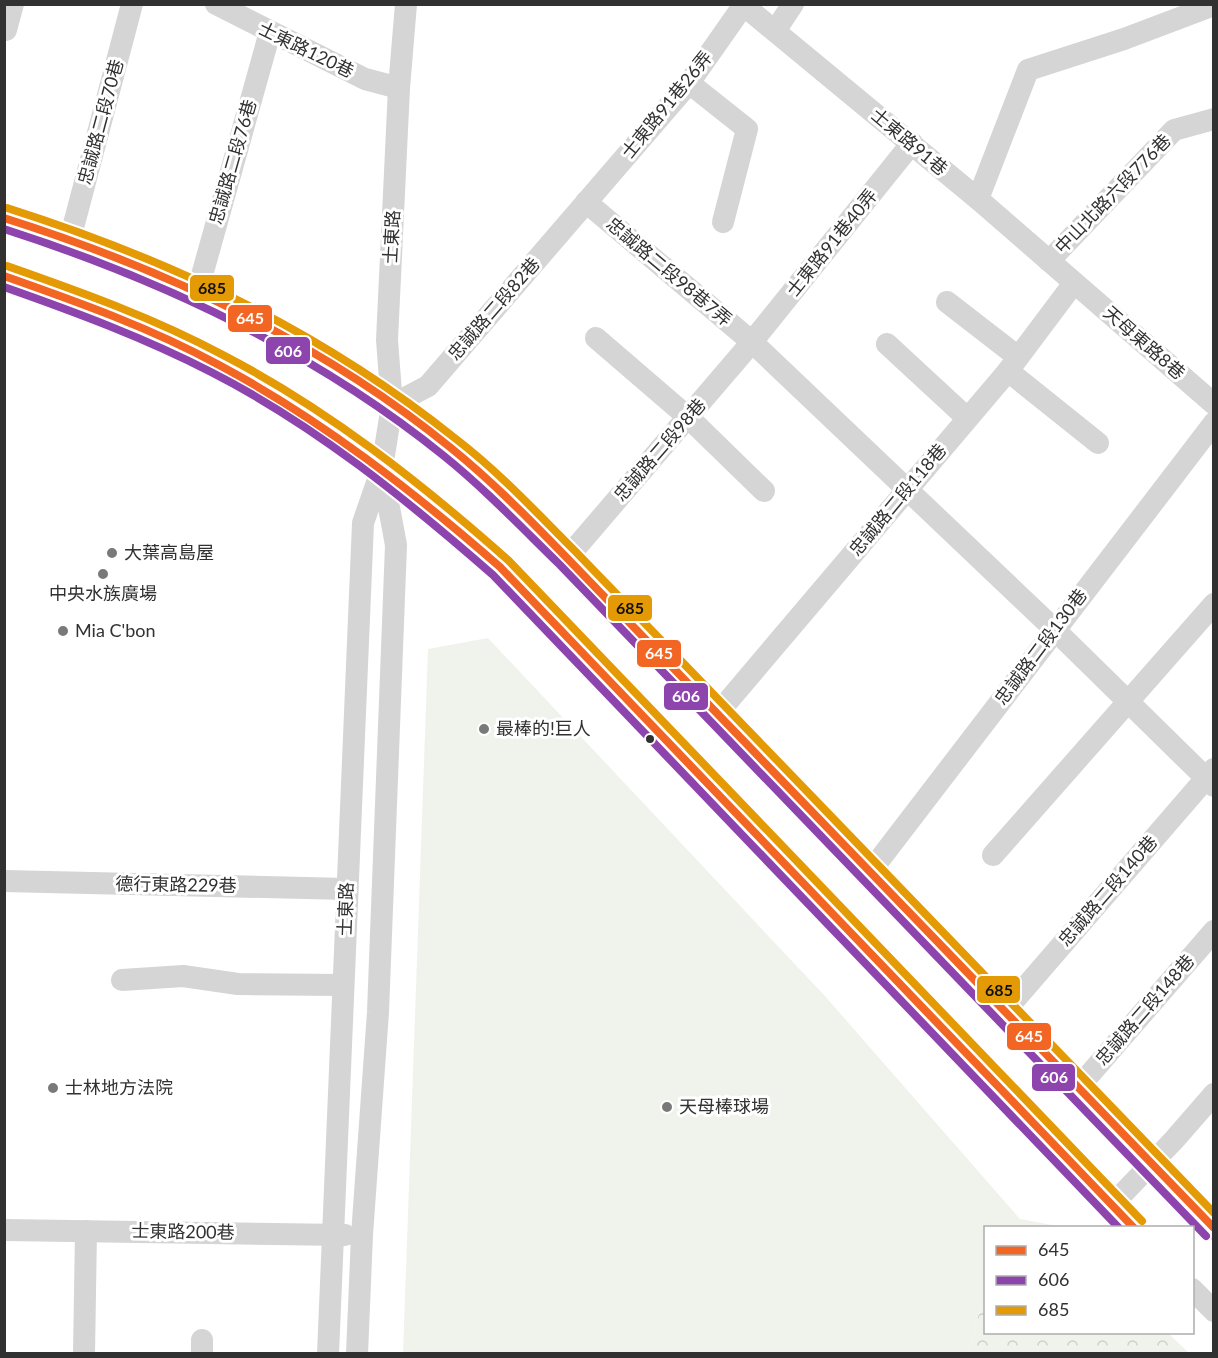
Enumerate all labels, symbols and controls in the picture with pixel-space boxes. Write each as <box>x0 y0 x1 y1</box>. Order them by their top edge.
street label: 士東路120巷 <box>255 17 358 82</box>
street label: 士東路91巷26弄 <box>616 46 716 162</box>
street label: 忠誠路二段70巷 <box>73 57 127 187</box>
street label: 忠誠路二段76巷 <box>204 97 260 227</box>
street label: 士東路91巷 <box>867 103 952 180</box>
street label: 中山北路六段776巷 <box>1050 129 1175 258</box>
street label: 士東路91巷40弄 <box>781 184 881 300</box>
street label: 士東路 <box>379 209 403 264</box>
street label: 忠誠路二段98巷7弄 <box>602 212 737 330</box>
street label: 忠誠路二段82巷 <box>443 252 544 364</box>
line badge: 685 <box>189 274 235 302</box>
text: 685 <box>198 278 226 297</box>
street label: 天母東路8巷 <box>1100 301 1190 383</box>
line badge: 645 <box>227 304 273 333</box>
text: 645 <box>236 308 264 327</box>
line badge: 606 <box>265 336 311 365</box>
text: 606 <box>274 341 302 360</box>
street label: 忠誠路二段98巷 <box>609 393 710 505</box>
street label: 忠誠路二段118巷 <box>844 439 950 560</box>
place label: 大葉高島屋 <box>124 541 214 563</box>
marker: 大葉高島屋 <box>105 546 119 560</box>
marker: 中央水族廣場 <box>96 567 110 581</box>
place label: 中央水族廣場 <box>49 582 157 604</box>
street label: 忠誠路二段130巷 <box>989 584 1091 709</box>
line badge: 685 <box>607 594 653 622</box>
text: 685 <box>616 598 644 617</box>
place label: Mia C'bon <box>75 619 155 641</box>
marker: Mia C'bon <box>56 624 70 638</box>
line badge: 645 <box>636 639 682 668</box>
text: 645 <box>645 643 673 662</box>
line badge: 606 <box>663 682 709 711</box>
text: 606 <box>672 686 700 705</box>
place label: 最棒的!巨人 <box>496 717 591 739</box>
marker: 最棒的!巨人 <box>477 722 491 736</box>
unlabelled marker <box>644 733 656 745</box>
street label: 忠誠路二段140巷 <box>1053 831 1161 950</box>
street label: 德行東路229巷 <box>115 872 237 896</box>
street label: 士東路 <box>333 882 357 936</box>
street label: 忠誠路二段148巷 <box>1090 950 1198 1069</box>
line badge: 685 <box>976 975 1021 1004</box>
text: 685 <box>985 980 1013 999</box>
line badge: 645 <box>1006 1022 1052 1051</box>
text: 645 <box>1015 1026 1043 1045</box>
line badge: 606 <box>1031 1063 1076 1092</box>
text: 606 <box>1040 1067 1068 1086</box>
place label: 士林地方法院 <box>65 1076 173 1098</box>
marker: 士林地方法院 <box>46 1081 60 1095</box>
place label: 天母棒球場 <box>679 1095 769 1117</box>
marker: 天母棒球場 <box>660 1100 674 1114</box>
street label: 士東路200巷 <box>131 1219 235 1243</box>
legend <box>984 1226 1194 1334</box>
text: 645 <box>1038 1238 1069 1260</box>
text: 606 <box>1038 1268 1069 1290</box>
text: 685 <box>1038 1298 1069 1320</box>

